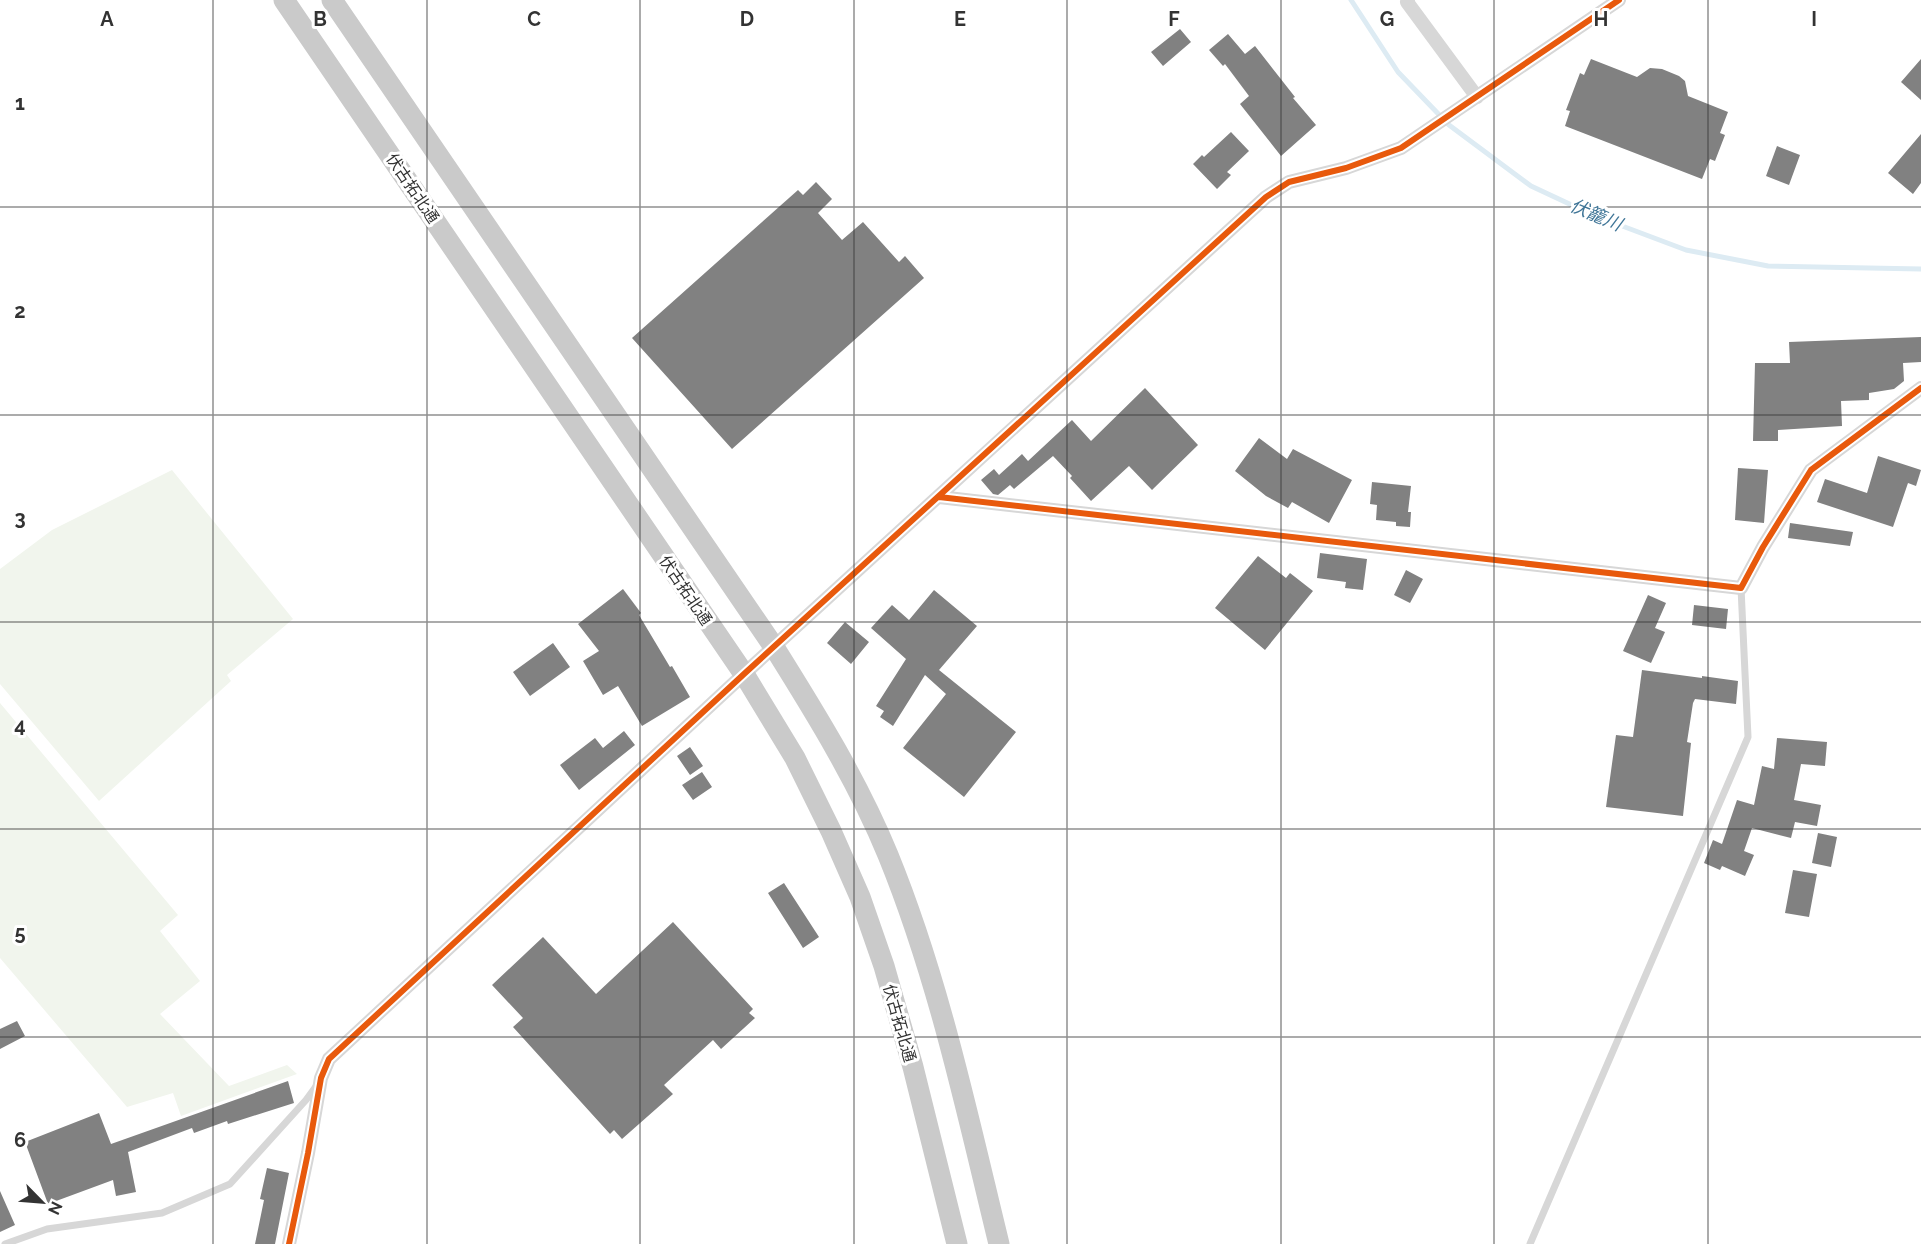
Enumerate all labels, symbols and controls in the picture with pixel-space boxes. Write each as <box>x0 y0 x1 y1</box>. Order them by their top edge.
text: A <box>100 7 114 31</box>
text: B <box>313 7 327 31</box>
text: C <box>527 7 541 31</box>
text: D <box>740 7 754 31</box>
text: E <box>954 7 966 31</box>
text: F <box>1168 7 1180 31</box>
text: G <box>1380 7 1394 31</box>
text: H <box>1594 7 1608 31</box>
text: I <box>1811 7 1817 31</box>
text: 1 <box>15 91 25 115</box>
street label: 伏古拓北通 <box>382 150 443 227</box>
water label: 伏籠川 <box>1567 194 1627 236</box>
text: 2 <box>14 299 26 323</box>
text: 3 <box>14 506 26 530</box>
street label: 伏古拓北通 <box>655 552 716 629</box>
text: 4 <box>14 713 26 737</box>
text: 5 <box>14 921 26 945</box>
street label: 伏古拓北通 <box>879 982 920 1064</box>
text: 6 <box>14 1128 26 1152</box>
north arrow <box>12 1172 72 1232</box>
text: N <box>44 1199 66 1218</box>

